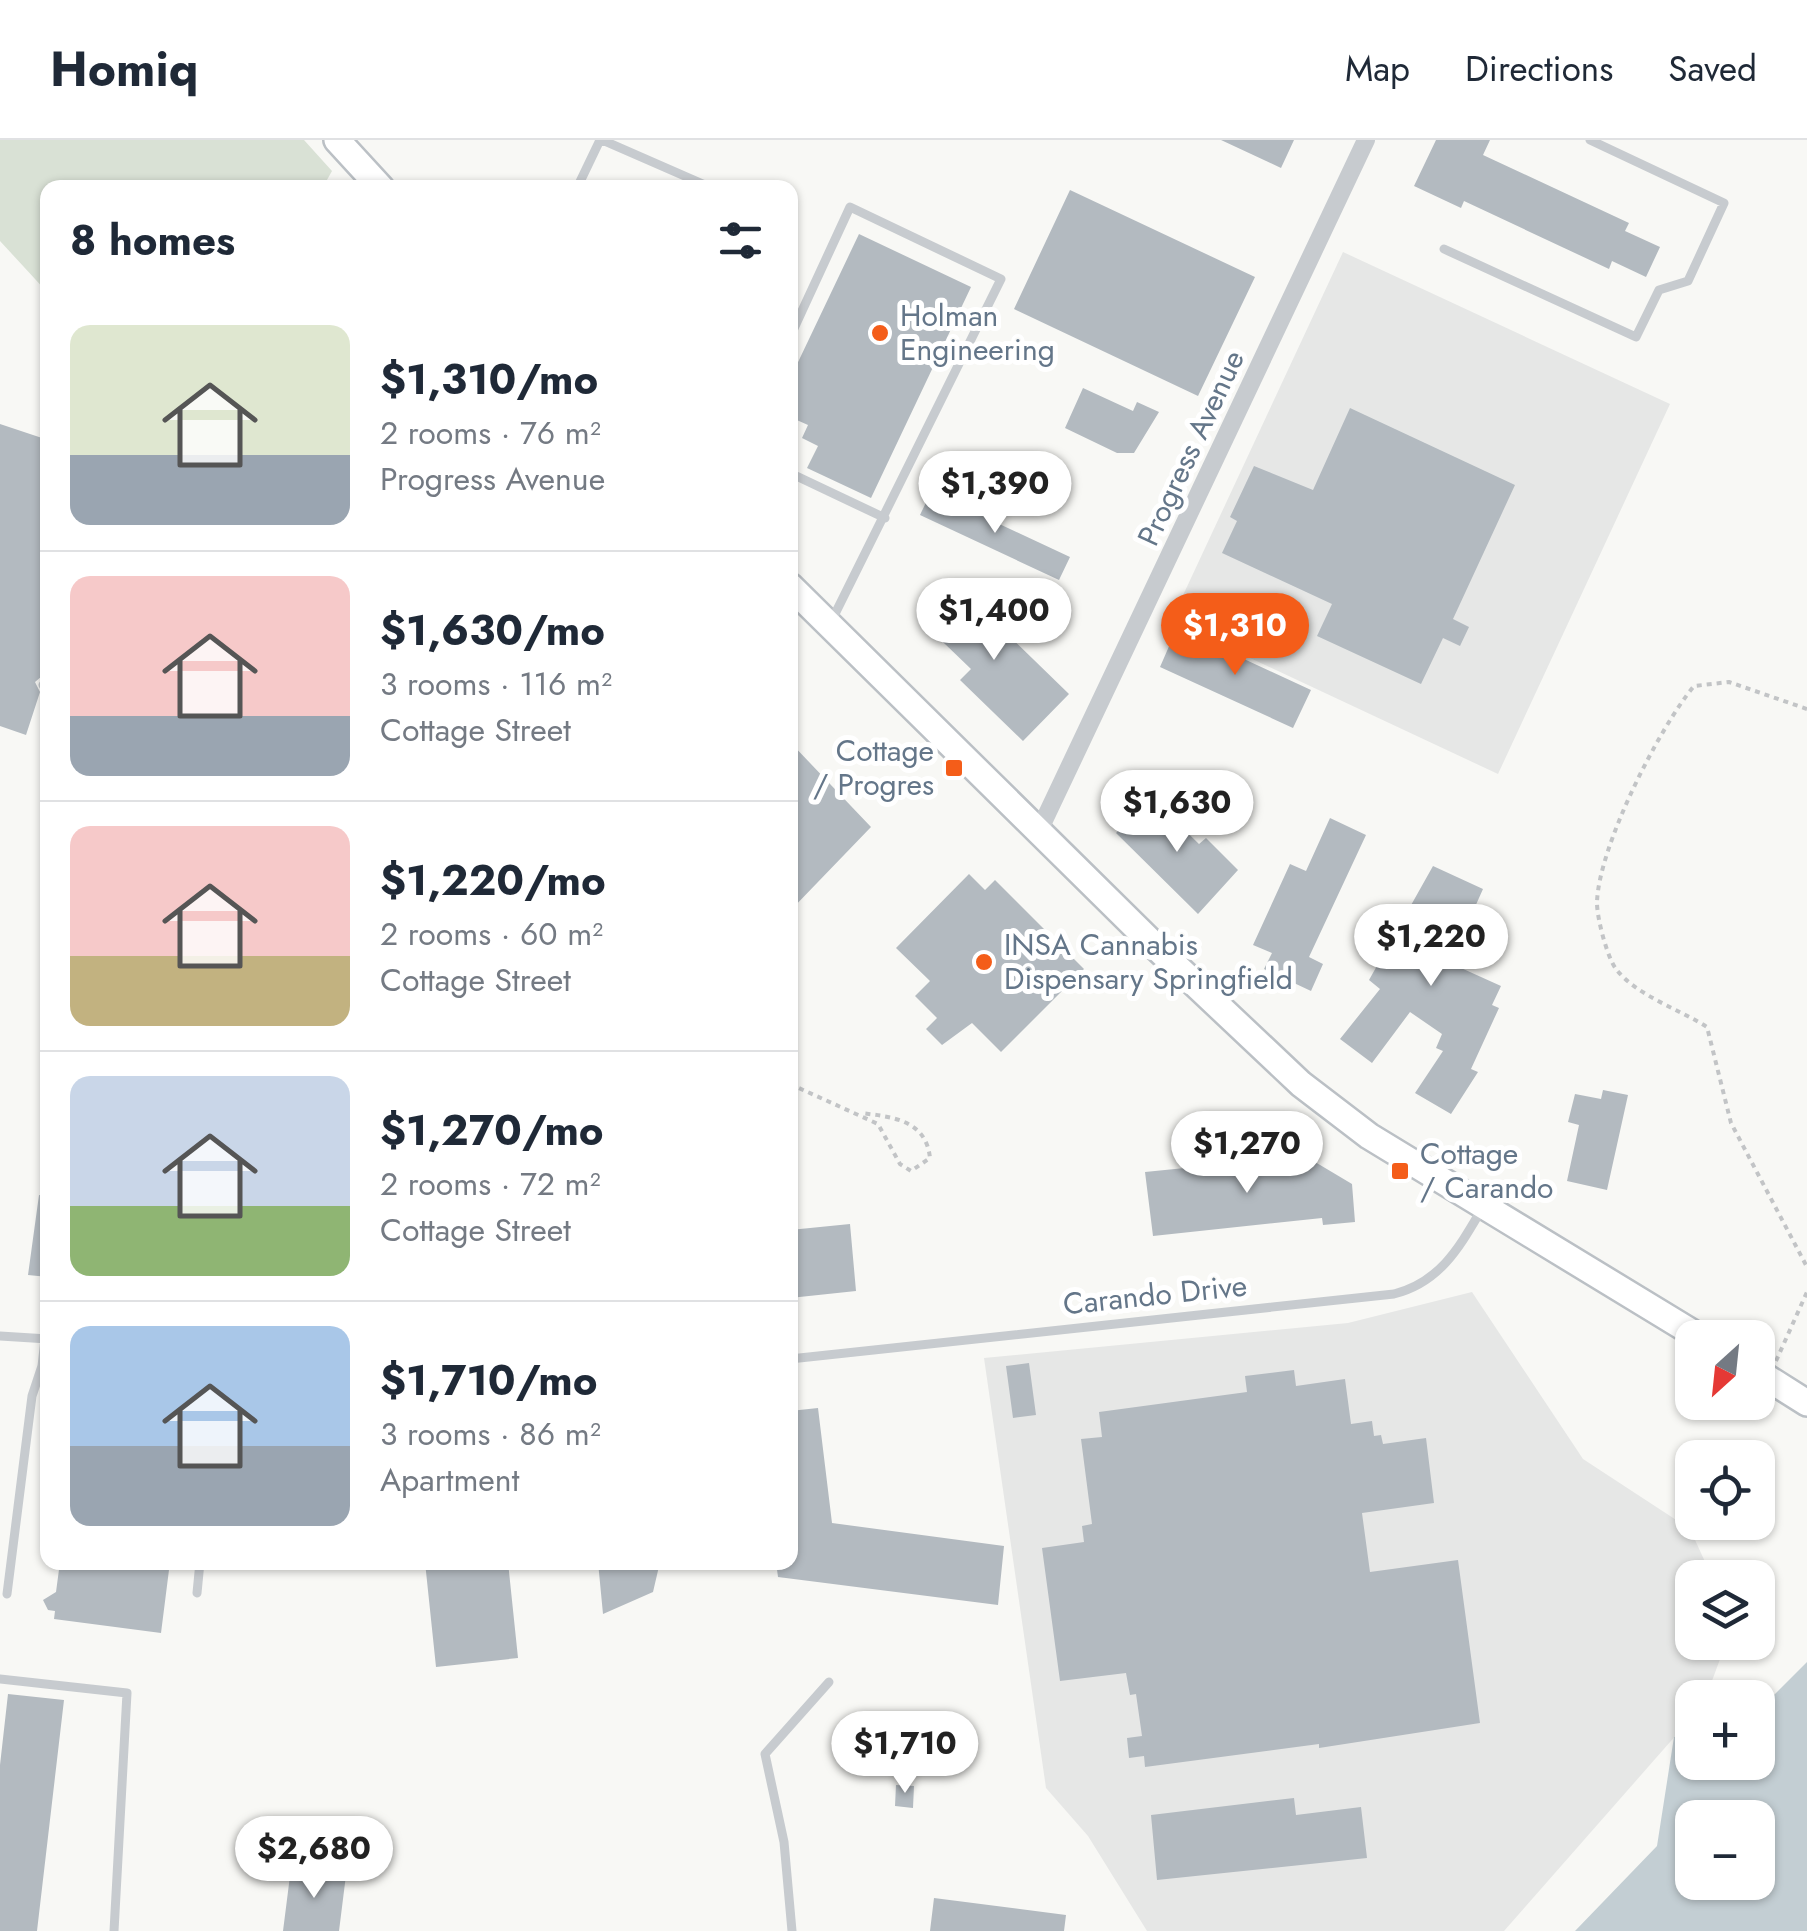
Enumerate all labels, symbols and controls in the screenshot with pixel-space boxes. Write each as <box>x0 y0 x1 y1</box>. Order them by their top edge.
text: Homiq <box>50 35 198 104</box>
text: Map <box>1345 44 1410 94</box>
text: Directions <box>1465 44 1613 94</box>
text: Saved <box>1668 44 1757 94</box>
text: 8 homes <box>70 210 235 271</box>
icon: filters <box>713 213 768 268</box>
place label: Holman Engineering <box>900 294 1055 371</box>
marker: Holman Engineering <box>869 322 891 344</box>
street label: Progress Avenue <box>1126 343 1255 553</box>
text: $1,310/mo <box>380 349 598 410</box>
icon: home <box>150 365 270 485</box>
text: 2 rooms · 76 m² <box>380 410 601 456</box>
pin: $1,390 <box>914 451 1076 536</box>
text: Progress Avenue <box>380 456 605 502</box>
text: $1,390 <box>940 460 1050 506</box>
pin: $1,400 <box>913 578 1075 663</box>
text: $1,400 <box>938 587 1050 633</box>
pin: $1,310 <box>1154 593 1316 678</box>
text: $1,630/mo <box>380 600 605 661</box>
text: $1,310 <box>1183 602 1287 648</box>
icon: home <box>150 616 270 736</box>
text: 3 rooms · 116 m² <box>380 661 612 707</box>
text: Cottage Street <box>380 707 571 753</box>
place label: Cottage / Progres <box>813 729 934 806</box>
marker: Cottage / Progres <box>943 757 965 779</box>
pin: $1,630 <box>1096 770 1258 855</box>
text: $1,630 <box>1122 779 1232 825</box>
text: $1,220/mo <box>380 850 606 911</box>
icon: home <box>150 866 270 986</box>
pin: $1,220 <box>1350 904 1512 989</box>
text: 2 rooms · 60 m² <box>380 911 603 957</box>
text: $1,220 <box>1376 913 1486 959</box>
place label: INSA Cannabis Dispensary Springfield <box>1004 923 1293 1000</box>
marker: INSA Cannabis Dispensary Springfield <box>973 951 995 973</box>
text: Cottage Street <box>380 957 571 1003</box>
text: $1,270/mo <box>380 1100 604 1161</box>
pin: $1,270 <box>1166 1111 1328 1196</box>
icon: home <box>150 1116 270 1236</box>
text: $1,270 <box>1193 1120 1301 1166</box>
place label: Cottage / Carando <box>1420 1132 1553 1209</box>
marker: Cottage / Carando <box>1389 1160 1411 1182</box>
text: 2 rooms · 72 m² <box>380 1161 601 1207</box>
text: Cottage Street <box>380 1207 571 1253</box>
street label: Carando Drive <box>1061 1263 1249 1326</box>
north arrow <box>1675 1320 1775 1420</box>
map controls <box>1675 1320 1775 1900</box>
text: $1,710/mo <box>380 1350 597 1411</box>
icon: home <box>150 1366 270 1486</box>
text: 3 rooms · 86 m² <box>380 1411 601 1457</box>
button: locate <box>1675 1440 1775 1540</box>
text: Apartment <box>380 1457 519 1503</box>
button: layers <box>1675 1560 1775 1660</box>
button: + <box>1675 1680 1775 1780</box>
pin: $1,710 <box>824 1711 986 1796</box>
text: $1,710 <box>853 1720 957 1766</box>
button: − <box>1675 1800 1775 1900</box>
pin: $2,680 <box>233 1816 395 1901</box>
text: $2,680 <box>257 1825 371 1871</box>

